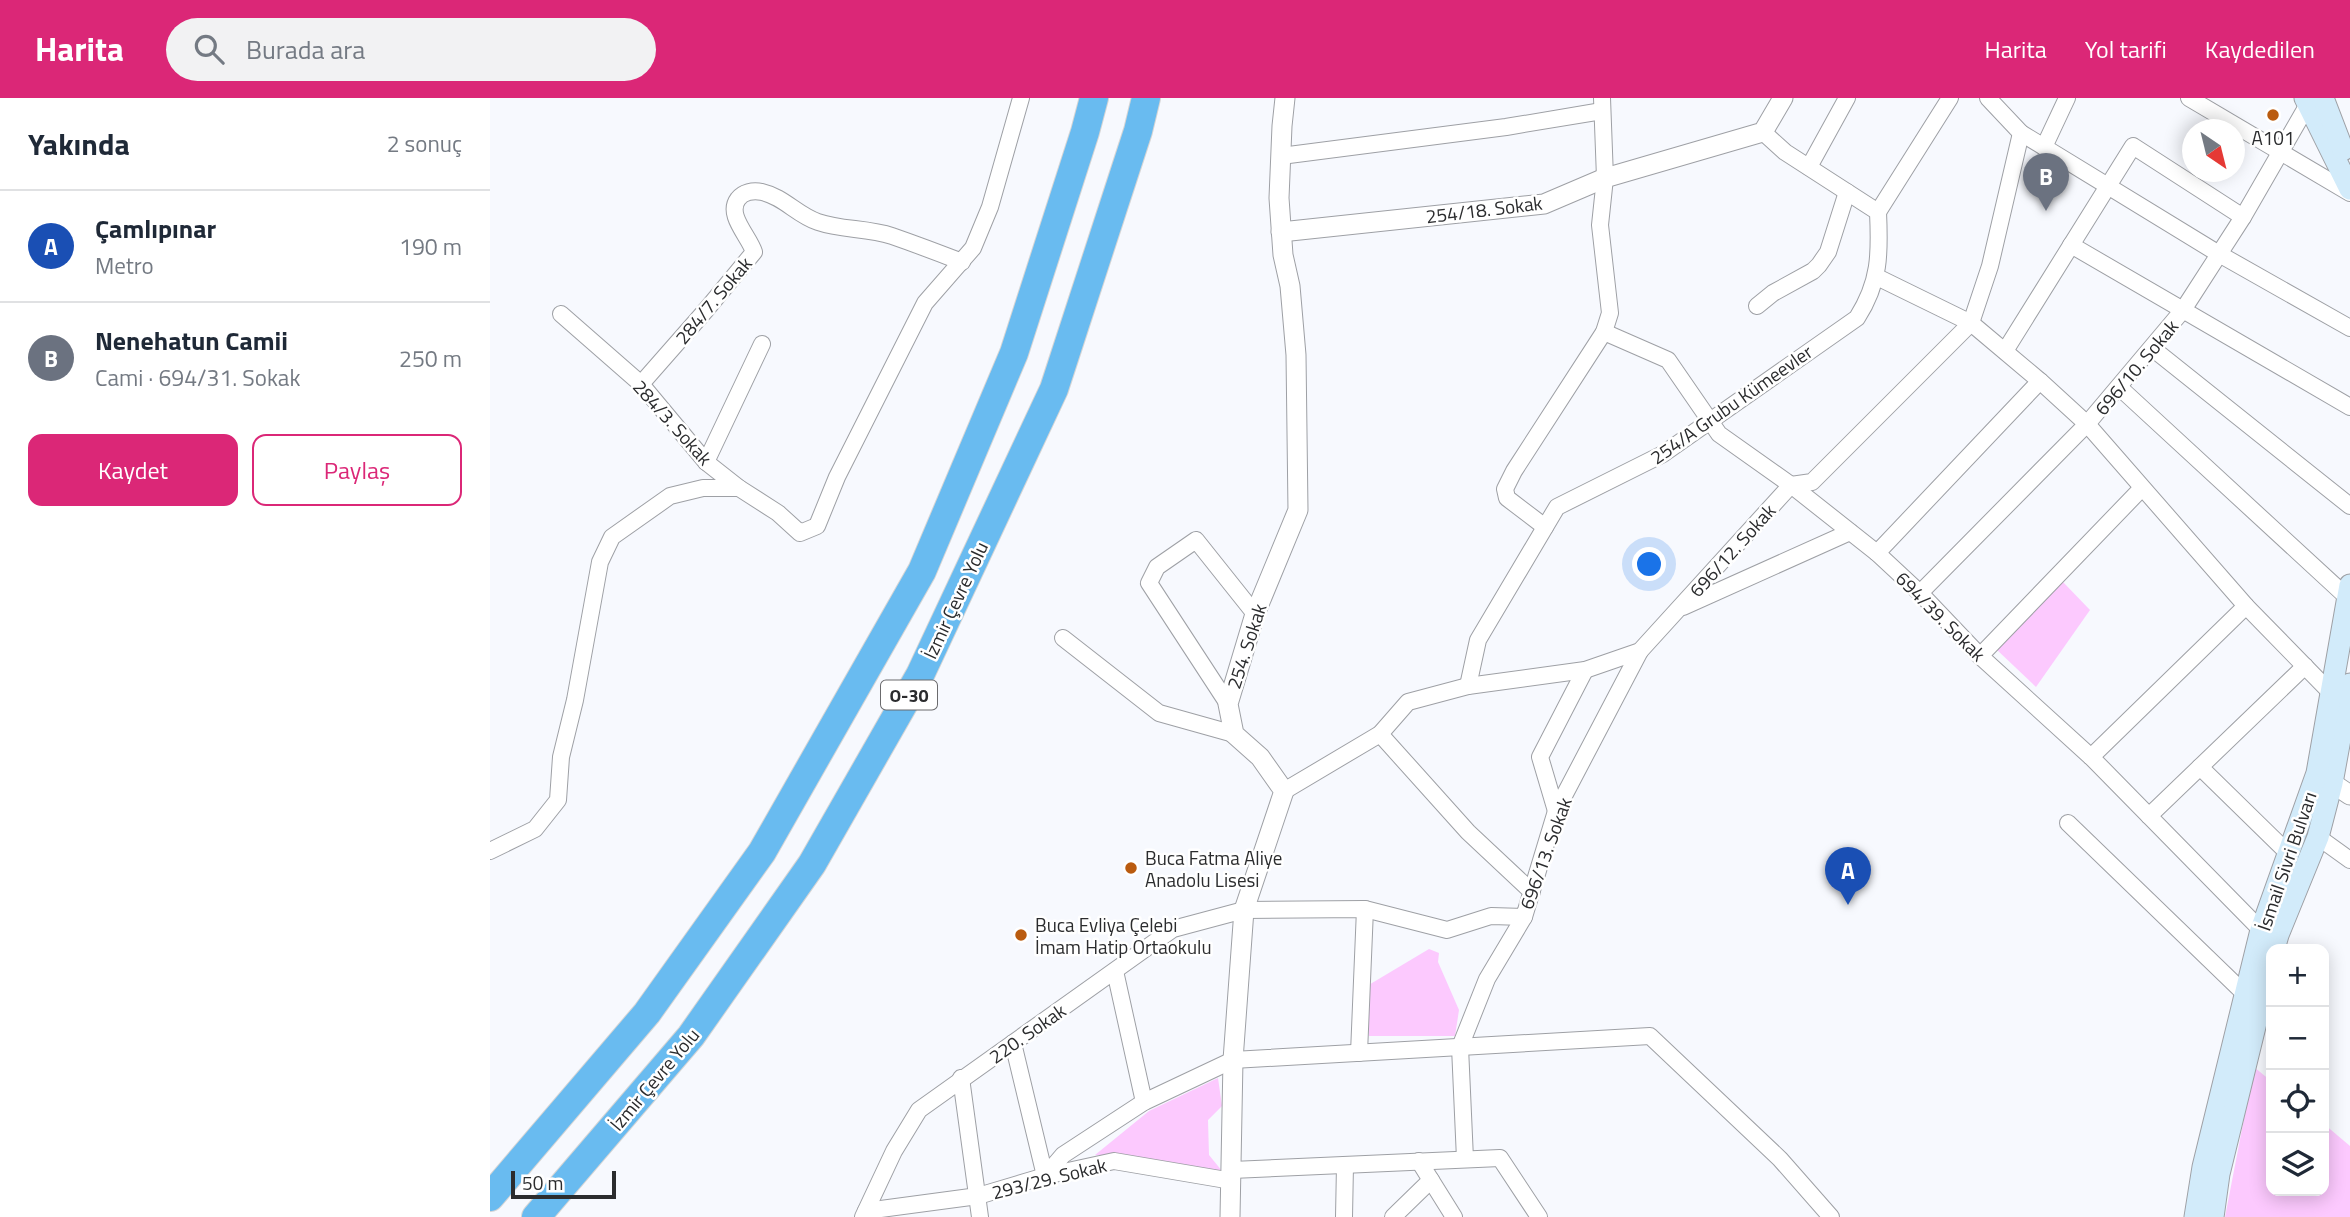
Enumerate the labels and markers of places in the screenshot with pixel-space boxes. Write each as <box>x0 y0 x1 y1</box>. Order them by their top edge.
marker: A101 <box>2265 107 2281 123</box>
place label: A101 <box>2251 123 2295 152</box>
pin: B <box>2023 153 2069 211</box>
place label: Buca Fatma Aliye Anadolu Lisesi <box>1145 843 1282 894</box>
pin: A <box>1825 847 1871 905</box>
marker: Buca Fatma Aliye Anadolu Lisesi <box>1123 860 1139 876</box>
place label: Buca Evliya Çelebi İmam Hatip Ortaokulu <box>1035 910 1212 961</box>
marker: Buca Evliya Çelebi İmam Hatip Ortaokulu <box>1013 927 1029 943</box>

